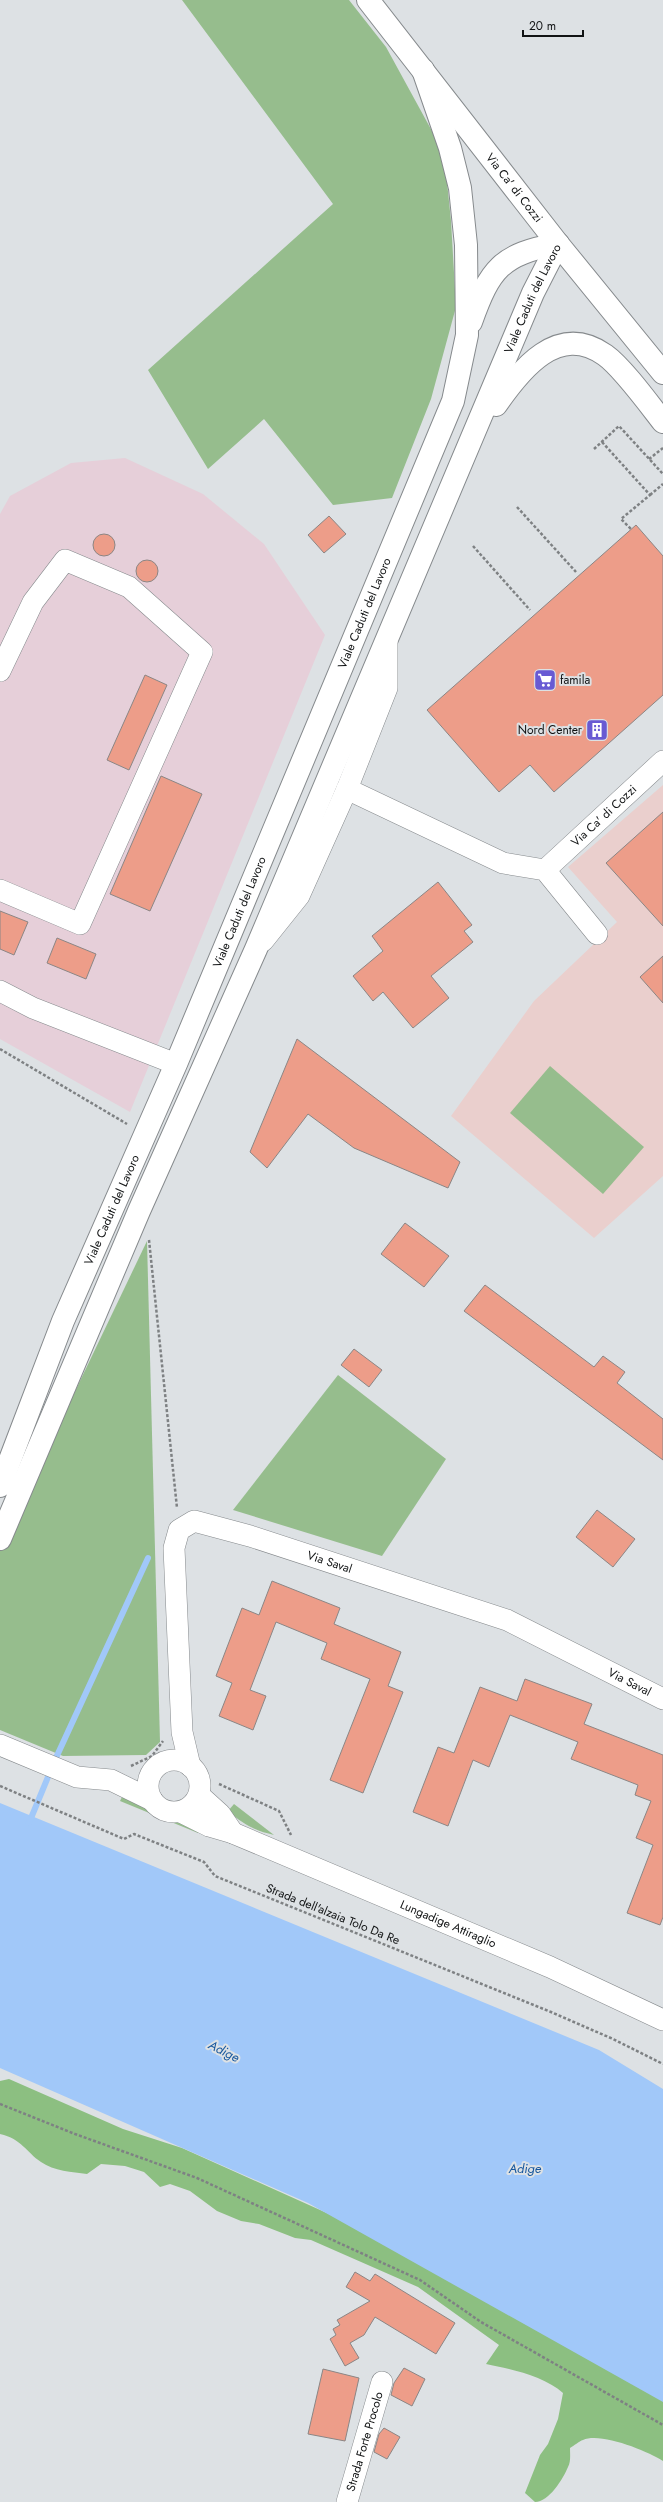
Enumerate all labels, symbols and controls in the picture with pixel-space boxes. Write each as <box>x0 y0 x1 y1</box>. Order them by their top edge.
scale bar <box>523 12 583 38</box>
text: 20 m <box>529 17 556 35</box>
street label: Via Ca' di Cozzi <box>481 149 547 226</box>
street label: Viale Caduti del Lavoro <box>500 240 566 356</box>
street label: Viale Caduti del Lavoro <box>333 554 396 671</box>
supermarket icon: famila <box>532 667 558 693</box>
place label: famila <box>560 671 590 689</box>
building icon: Nord Center <box>584 717 610 743</box>
place label: Nord Center <box>518 721 583 739</box>
street label: Via Ca' di Cozzi <box>567 781 641 851</box>
street label: Viale Caduti del Lavoro <box>208 853 271 970</box>
street label: Viale Caduti del Lavoro <box>80 1151 144 1268</box>
street label: Via Saval <box>305 1546 355 1578</box>
street label: Via Saval <box>605 1664 654 1701</box>
street label: Strada dell'alzaia Tolo Da Re <box>263 1879 403 1949</box>
street label: Lungadige Attiraglio <box>397 1896 500 1953</box>
water label: Adige <box>204 2035 243 2067</box>
water label: Adige <box>508 2159 542 2178</box>
street label: Strada Forte Procolo <box>342 2389 388 2494</box>

